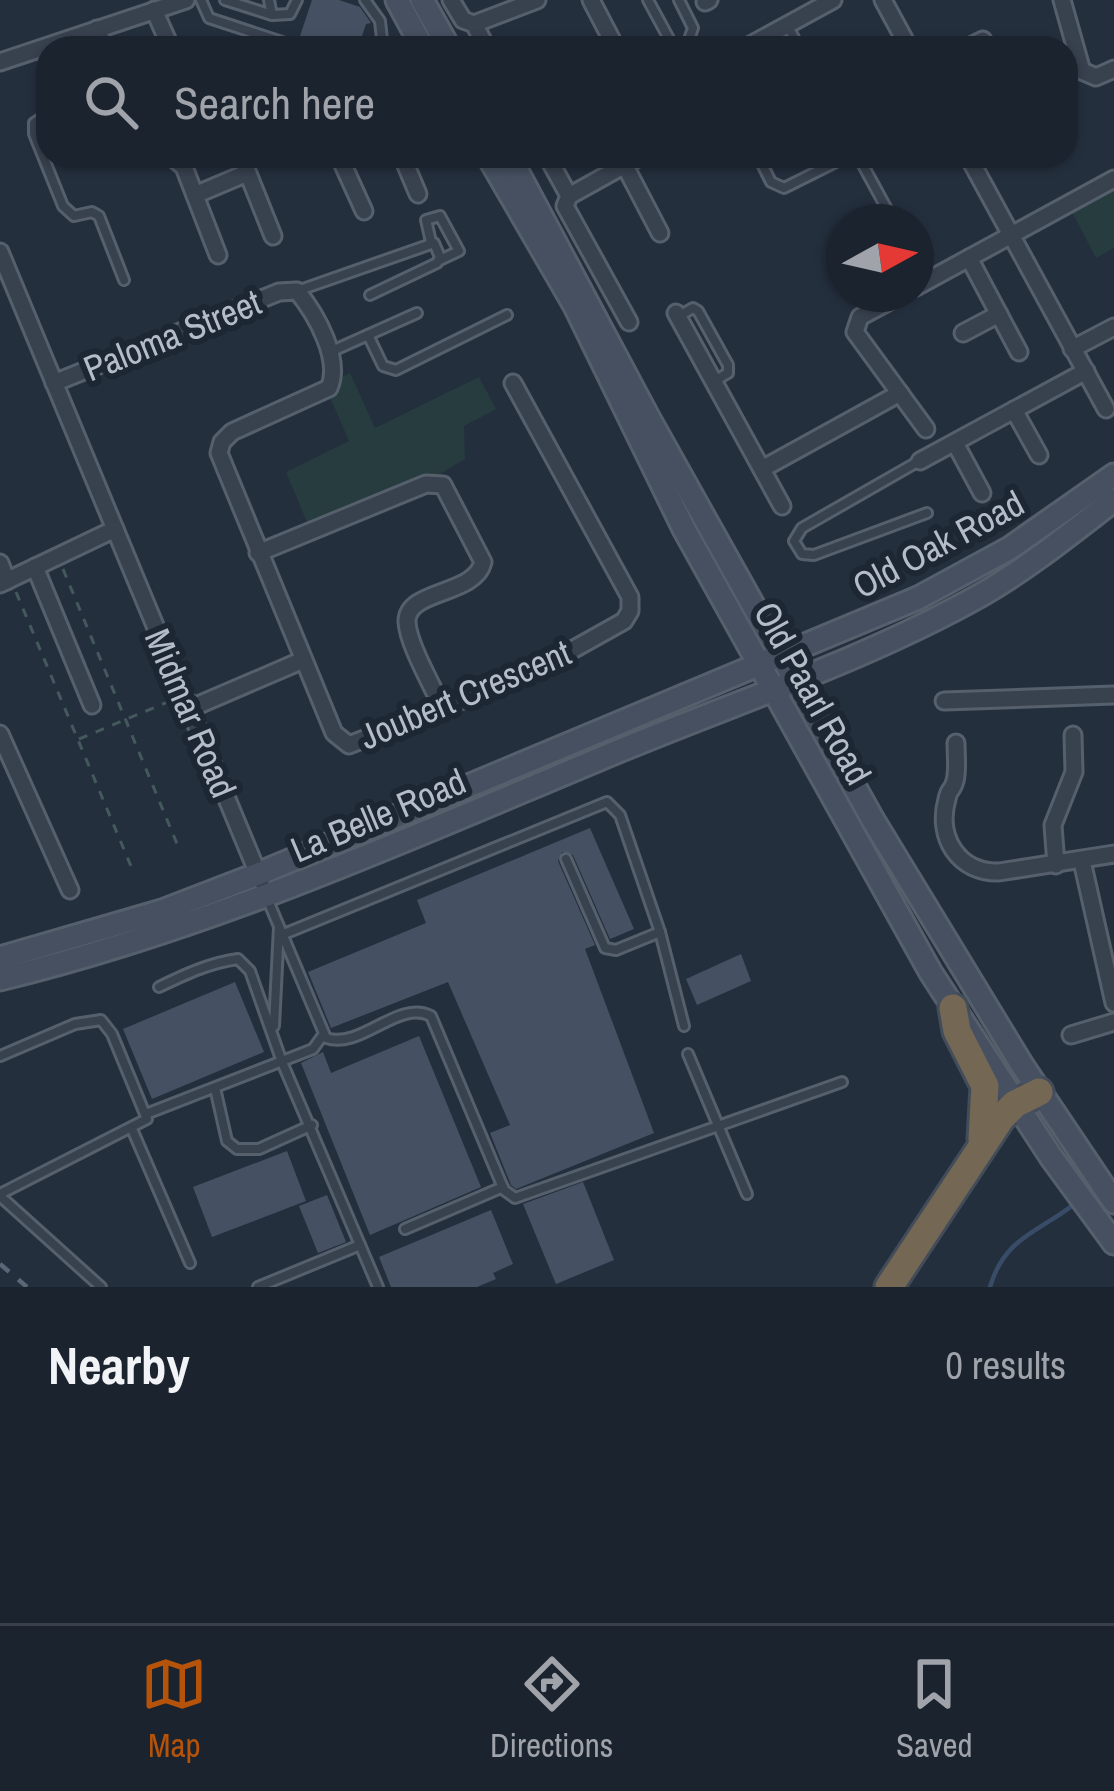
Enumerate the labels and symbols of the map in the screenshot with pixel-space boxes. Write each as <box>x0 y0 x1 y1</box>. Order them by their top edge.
north arrow <box>826 204 934 312</box>
street label: Paloma Street <box>76 278 268 392</box>
street label: Old Oak Road <box>844 479 1032 609</box>
street label: Old Paarl Road <box>743 593 883 793</box>
street label: Midmar Road <box>134 621 248 805</box>
street label: Joubert Crescent <box>352 628 578 760</box>
street label: La Belle Road <box>283 757 473 873</box>

